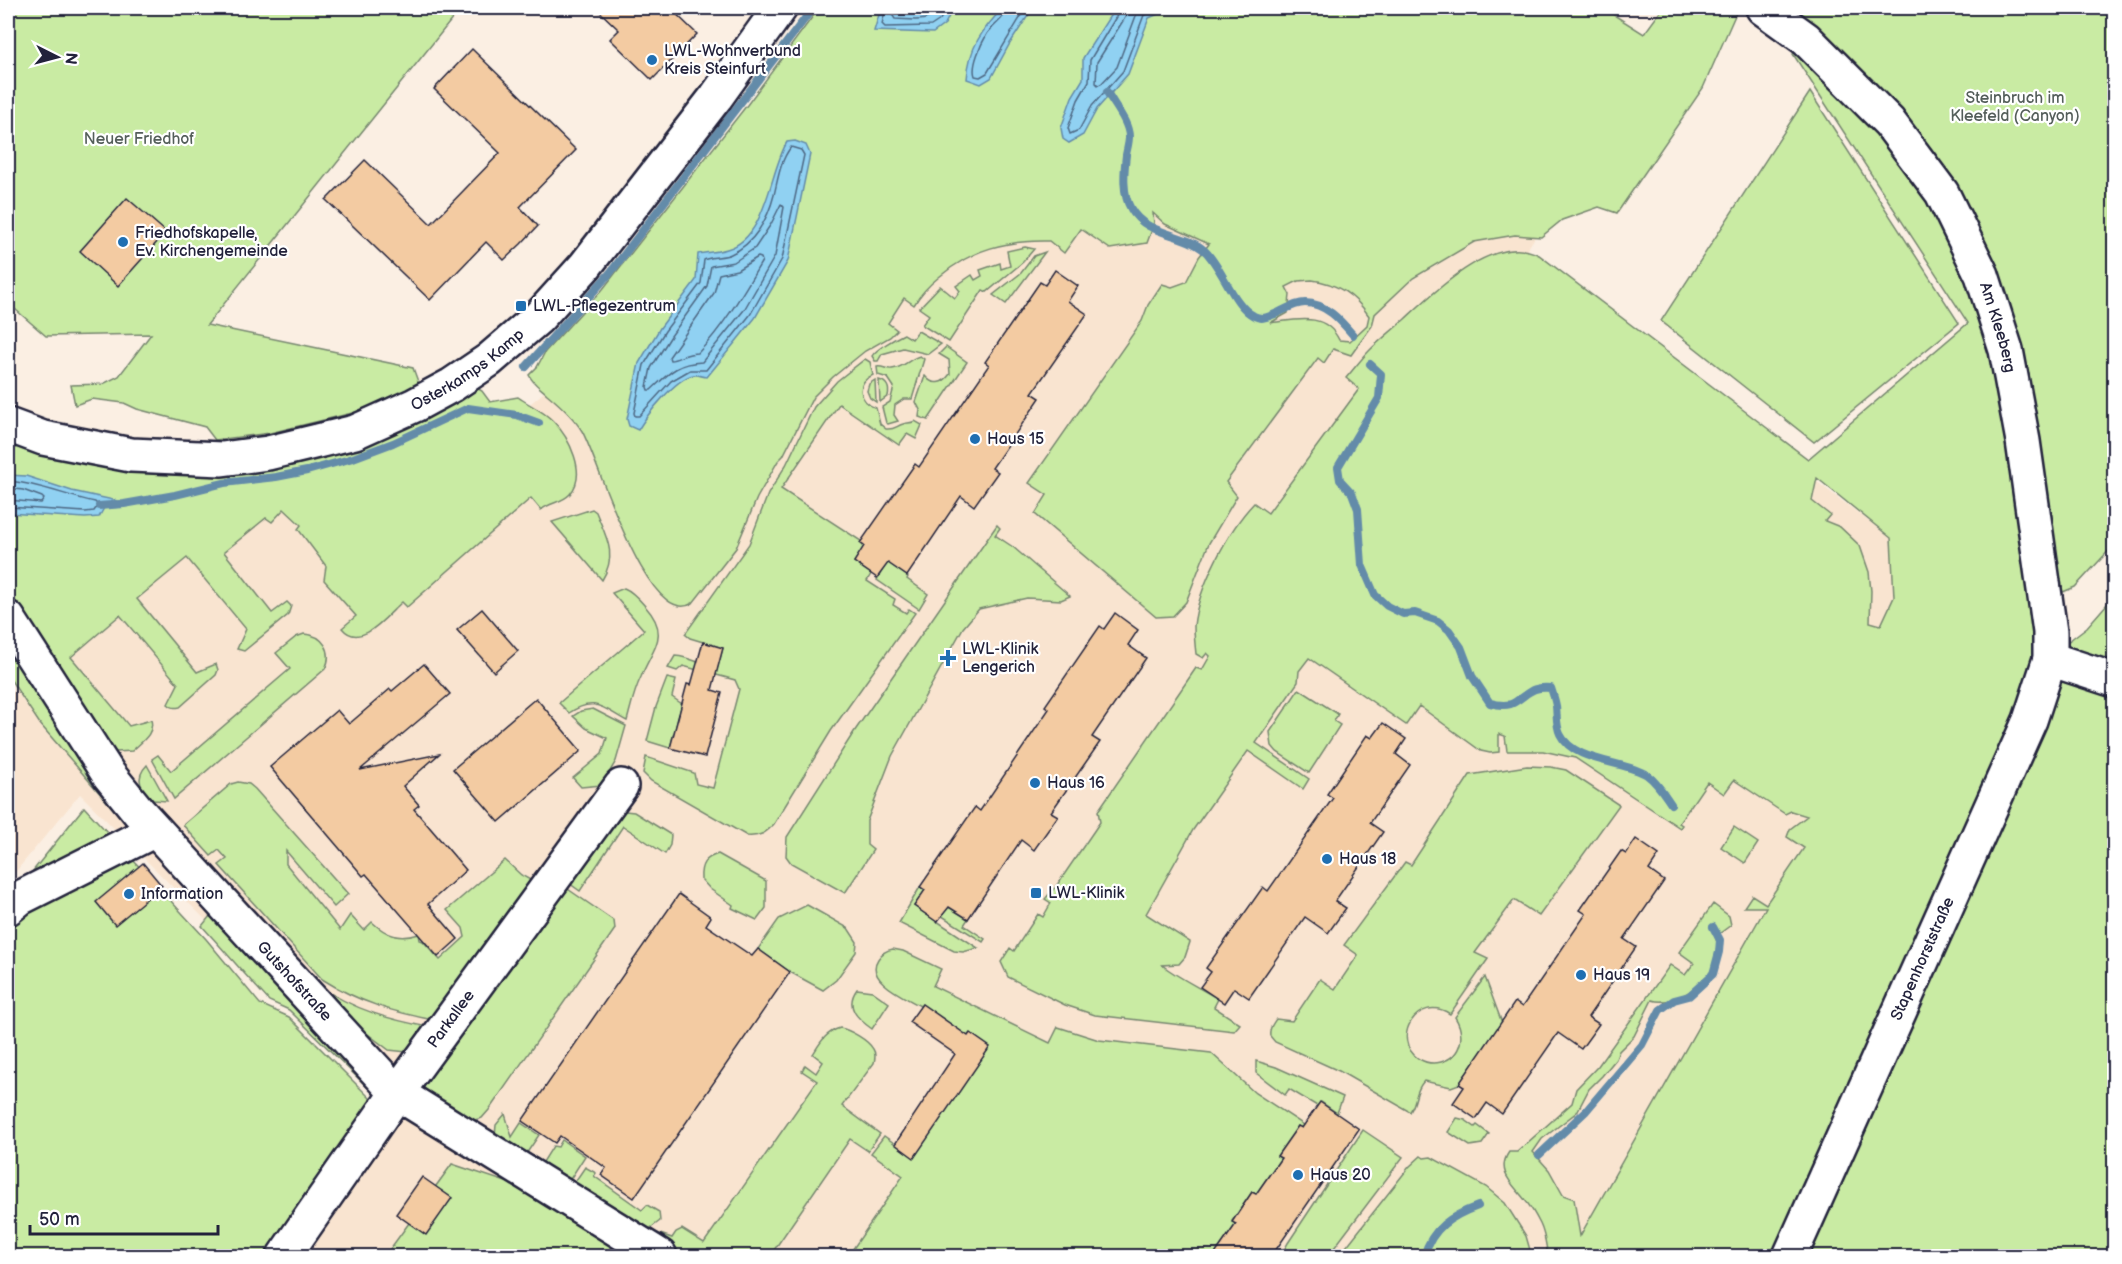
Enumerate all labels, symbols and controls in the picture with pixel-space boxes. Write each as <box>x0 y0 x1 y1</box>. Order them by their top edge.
north arrow <box>27 27 87 87</box>
place label: LWL-Wohnverbund Kreis Steinfurt <box>664 42 801 79</box>
text: N <box>60 51 81 65</box>
marker: LWL-Wohnverbund Kreis Steinfurt <box>645 53 659 67</box>
park label: Steinbruch im Kleefeld (Canyon) <box>1950 89 2080 126</box>
park label: Neuer Friedhof <box>84 130 194 149</box>
place label: Friedhofskapelle, Ev. Kirchengemeinde <box>135 224 288 261</box>
marker: Friedhofskapelle, Ev. Kirchengemeinde <box>116 235 130 249</box>
street label: Am Kleeberg <box>1975 280 2020 374</box>
place label: LWL-Pflegezentrum <box>533 297 676 316</box>
marker: LWL-Pflegezentrum <box>514 299 528 313</box>
street label: Osterkamps Kamp <box>408 325 528 415</box>
place label: Haus 15 <box>987 430 1044 449</box>
marker: Haus 15 <box>968 432 982 446</box>
place label: LWL-Klinik Lengerich <box>962 640 1039 677</box>
marker: LWL-Klinik Lengerich <box>939 649 957 667</box>
place label: Haus 16 <box>1047 774 1105 793</box>
marker: Haus 16 <box>1028 776 1042 790</box>
place label: Haus 18 <box>1339 850 1396 869</box>
marker: Haus 18 <box>1320 852 1334 866</box>
place label: LWL-Klinik <box>1048 884 1125 903</box>
place label: Information <box>141 885 223 904</box>
marker: LWL-Klinik <box>1029 886 1043 900</box>
marker: Information <box>122 887 136 901</box>
street label: Stapenhorststraße <box>1887 894 1959 1024</box>
street label: Gutshofstraße <box>253 937 336 1025</box>
place label: Haus 19 <box>1593 966 1650 985</box>
marker: Haus 19 <box>1574 968 1588 982</box>
street label: Parkallee <box>424 986 479 1052</box>
place label: Haus 20 <box>1310 1166 1371 1185</box>
marker: Haus 20 <box>1291 1168 1305 1182</box>
scale bar <box>30 1198 218 1236</box>
text: 50 m <box>39 1209 80 1230</box>

